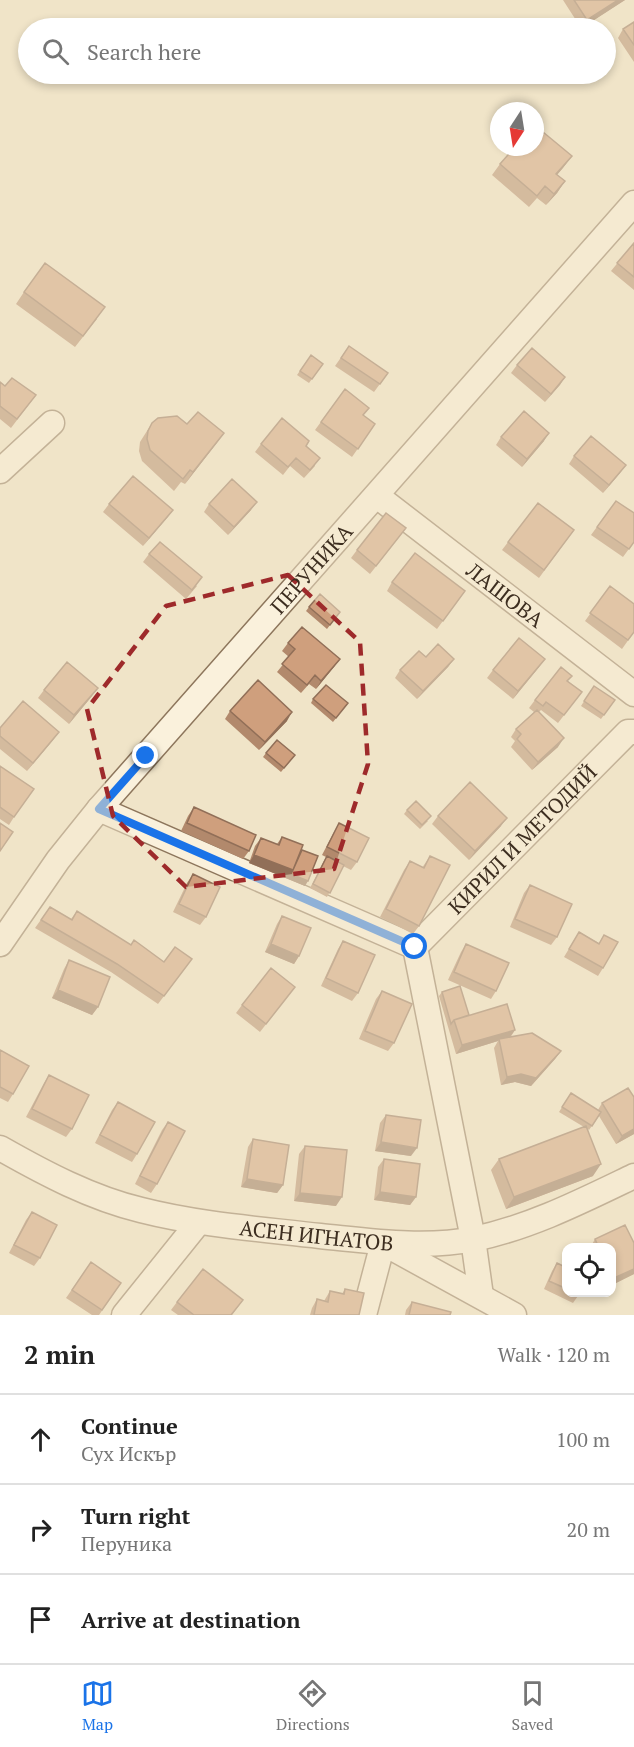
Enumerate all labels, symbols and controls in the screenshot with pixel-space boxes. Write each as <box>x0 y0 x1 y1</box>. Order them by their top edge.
search box <box>18 18 616 84</box>
icon: search <box>39 35 72 68</box>
text: Search here <box>87 37 201 66</box>
north arrow <box>490 102 544 156</box>
street label: ПЕРУНИКА <box>264 517 359 620</box>
street label: ЛАШОВА <box>460 556 550 634</box>
route end <box>132 742 158 768</box>
street label: КИРИЛ И МЕТОДИЙ <box>442 758 602 920</box>
route start <box>401 933 427 959</box>
street label: АСЕН ИГНАТОВ <box>238 1213 394 1257</box>
map controls <box>562 1243 616 1297</box>
button: locate <box>562 1243 616 1297</box>
text: 2 min <box>24 1337 95 1371</box>
text: Walk · 120 m <box>498 1341 610 1368</box>
text: Continue <box>81 1411 178 1440</box>
icon: ahead <box>24 1423 57 1456</box>
text: 100 m <box>556 1426 610 1453</box>
text: Сух Искър <box>81 1440 176 1467</box>
text: Turn right <box>81 1501 190 1530</box>
icon: right <box>24 1513 57 1546</box>
text: 20 m <box>567 1516 610 1543</box>
text: Перуника <box>81 1530 172 1557</box>
icon: arrive <box>24 1603 57 1636</box>
text: Arrive at destination <box>81 1605 300 1634</box>
tab: Map <box>81 1677 114 1735</box>
tab: Directions <box>276 1677 350 1735</box>
tab: Saved <box>512 1677 553 1735</box>

